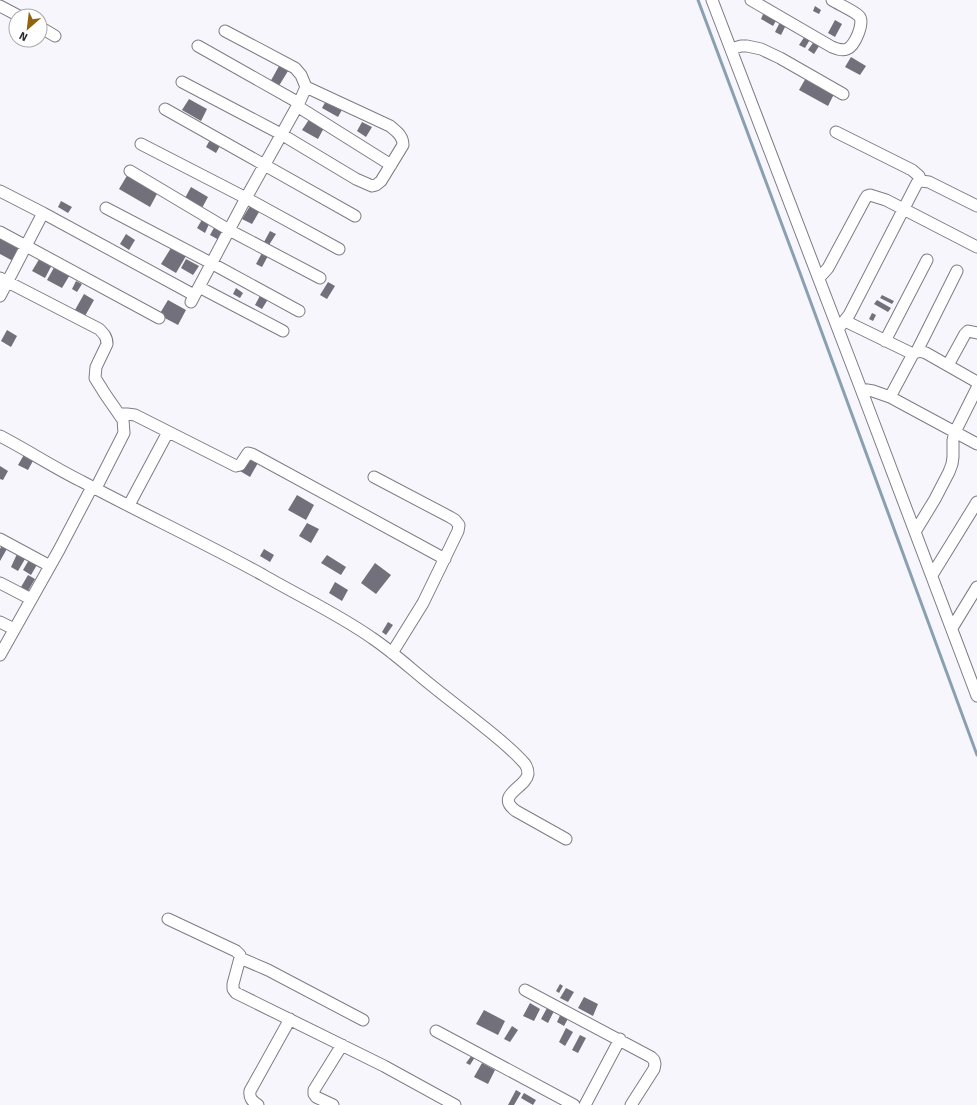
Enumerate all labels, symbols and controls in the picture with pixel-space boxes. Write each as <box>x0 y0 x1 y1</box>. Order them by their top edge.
north arrow <box>8 8 48 48</box>
text: N <box>17 29 30 44</box>

